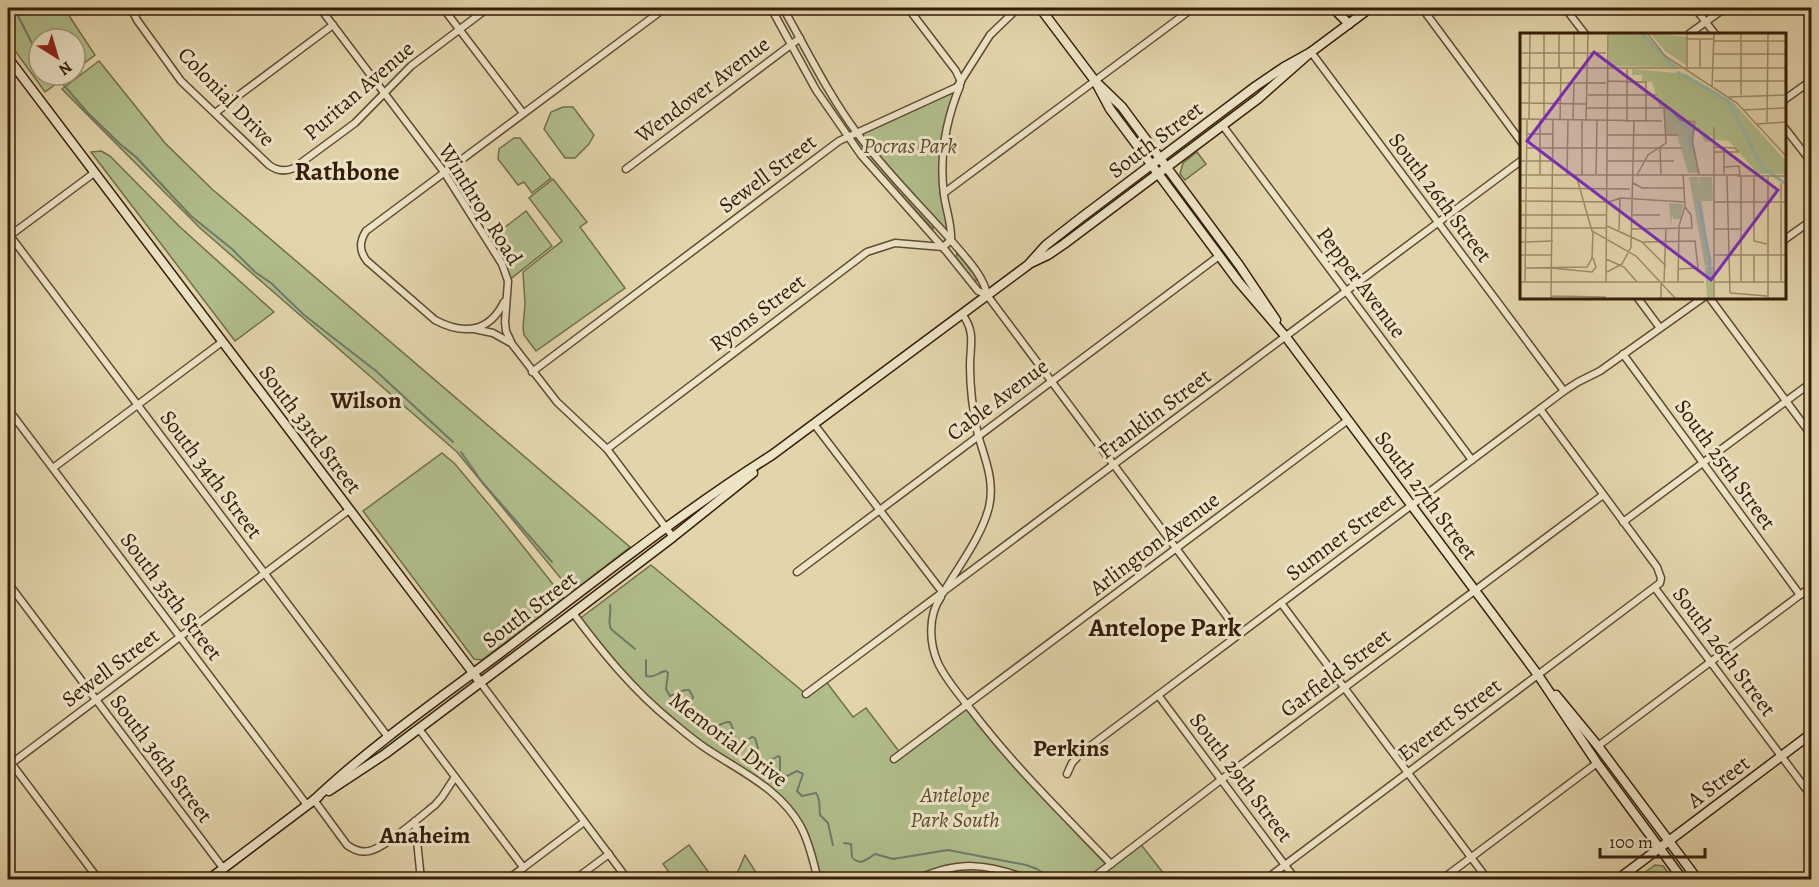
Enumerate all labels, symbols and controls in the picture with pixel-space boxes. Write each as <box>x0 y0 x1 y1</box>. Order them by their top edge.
north arrow <box>27 27 87 87</box>
street label: Wendover Avenue <box>629 29 776 151</box>
inset map <box>1520 33 1786 298</box>
street label: Puritan Avenue <box>297 34 421 147</box>
street label: Colonial Drive <box>171 40 282 153</box>
text: N <box>54 56 77 81</box>
street label: South Street <box>1102 94 1209 185</box>
street label: South 26th Street <box>1381 126 1499 269</box>
street label: Sewell Street <box>713 127 823 220</box>
park label: Pocras Park <box>863 131 957 161</box>
street label: Winthrop Road <box>430 137 529 271</box>
district label: Rathbone <box>294 154 400 189</box>
street label: Pepper Avenue <box>1309 221 1413 344</box>
street label: Ryons Street <box>704 267 812 359</box>
street label: Cable Avenue <box>941 352 1055 448</box>
street label: South 33rd Street <box>252 359 369 500</box>
street label: Franklin Street <box>1092 361 1217 466</box>
district label: Wilson <box>330 384 402 416</box>
street label: South 25th Street <box>1668 393 1783 536</box>
street label: South 34th Street <box>153 404 270 545</box>
street label: South 27th Street <box>1368 425 1485 566</box>
street label: Arlington Avenue <box>1083 485 1226 603</box>
street label: Sumner Street <box>1279 485 1402 588</box>
street label: South 35th Street <box>113 526 229 667</box>
street label: South Street <box>476 564 583 655</box>
street label: South 26th Street <box>1665 580 1783 723</box>
district label: Antelope Park <box>1088 610 1242 645</box>
street label: Sewell Street <box>56 621 166 714</box>
street label: Garfield Street <box>1274 621 1397 724</box>
street label: Everett Street <box>1392 671 1508 769</box>
street label: Memorial Drive <box>663 685 794 794</box>
street label: South 36th Street <box>103 688 220 829</box>
street label: South 29th Street <box>1182 707 1300 849</box>
district label: Perkins <box>1033 732 1109 764</box>
street label: A Street <box>1680 748 1756 816</box>
park label: Antelope Park South <box>910 780 1000 835</box>
district label: Anaheim <box>379 819 470 851</box>
scale bar <box>1600 821 1705 859</box>
text: 100 m <box>1609 830 1653 854</box>

